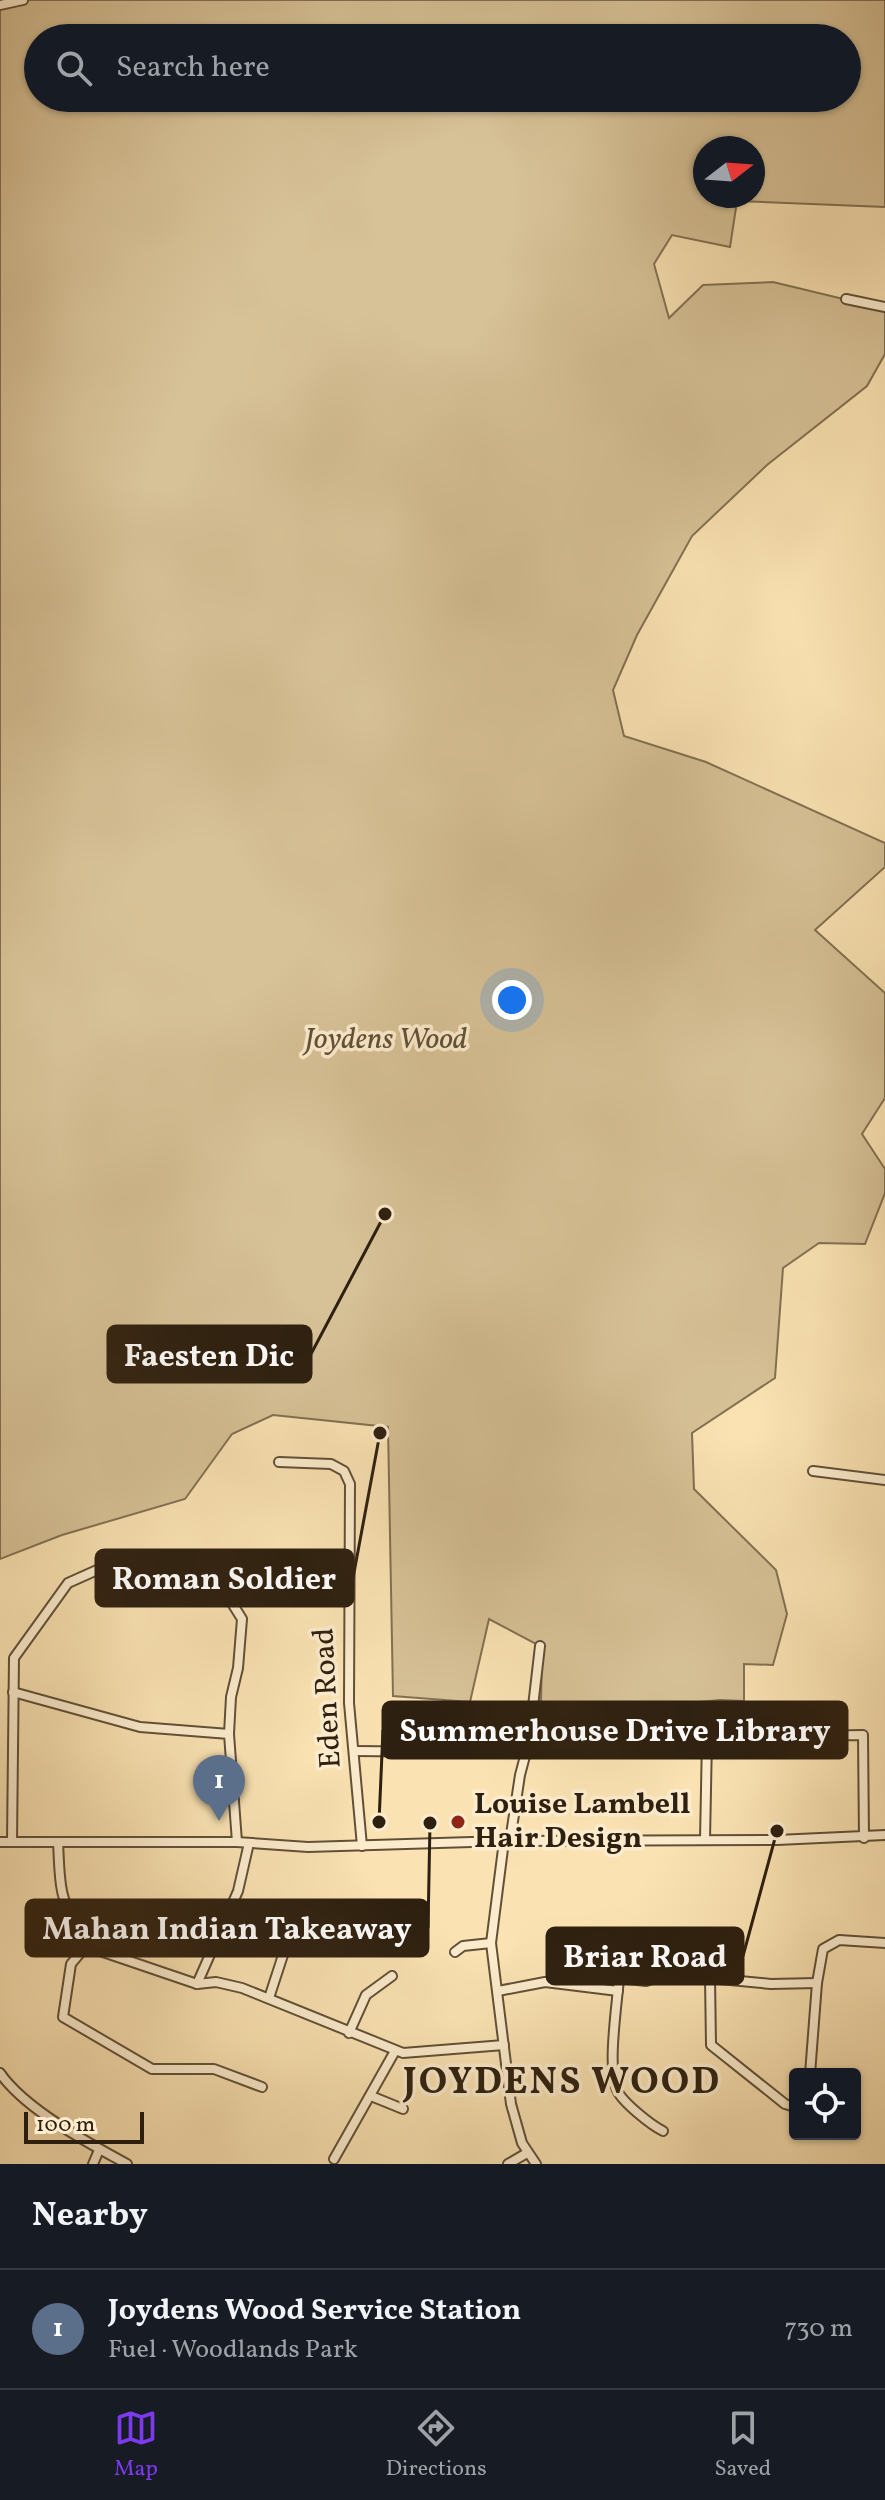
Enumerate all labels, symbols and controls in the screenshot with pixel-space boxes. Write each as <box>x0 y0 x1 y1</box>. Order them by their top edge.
search box <box>24 24 861 112</box>
icon: search <box>52 46 96 90</box>
text: Search here <box>116 47 270 89</box>
north arrow <box>693 136 765 208</box>
your location <box>492 980 532 1020</box>
park label: Joydens Wood <box>302 1019 467 1061</box>
callout: Faesten Dic <box>108 1326 311 1382</box>
text: Faesten Dic <box>124 1336 294 1380</box>
callout: Roman Soldier <box>96 1550 353 1606</box>
text: Roman Soldier <box>112 1559 336 1603</box>
street label: Eden Road <box>303 1627 353 1769</box>
callout: Summerhouse Drive Library <box>383 1702 847 1758</box>
text: Summerhouse Drive Library <box>399 1711 831 1755</box>
pin: 1 <box>193 1755 245 1821</box>
place label: Louise Lambell Hair Design <box>474 1784 690 1860</box>
marker: Louise Lambell Hair Design <box>449 1813 467 1831</box>
callout: Mahan Indian Takeaway <box>26 1900 428 1956</box>
text: Mahan Indian Takeaway <box>42 1909 412 1953</box>
callout: Briar Road <box>547 1928 743 1984</box>
text: Briar Road <box>563 1937 727 1981</box>
district label: JOYDENS WOOD <box>402 2057 721 2110</box>
map controls <box>789 2068 861 2140</box>
button: locate <box>789 2068 861 2140</box>
scale bar <box>24 2108 144 2144</box>
text: 100 m <box>36 2110 95 2141</box>
text: Nearby <box>32 2193 148 2240</box>
text: Joydens Wood Service Station <box>108 2290 521 2332</box>
text: 1 <box>53 2311 63 2347</box>
text: 730 m <box>785 2311 853 2347</box>
text: Fuel · Woodlands Park <box>108 2332 358 2368</box>
tab: Map <box>114 2406 158 2485</box>
tab: Directions <box>386 2406 487 2485</box>
tab: Saved <box>714 2406 771 2485</box>

